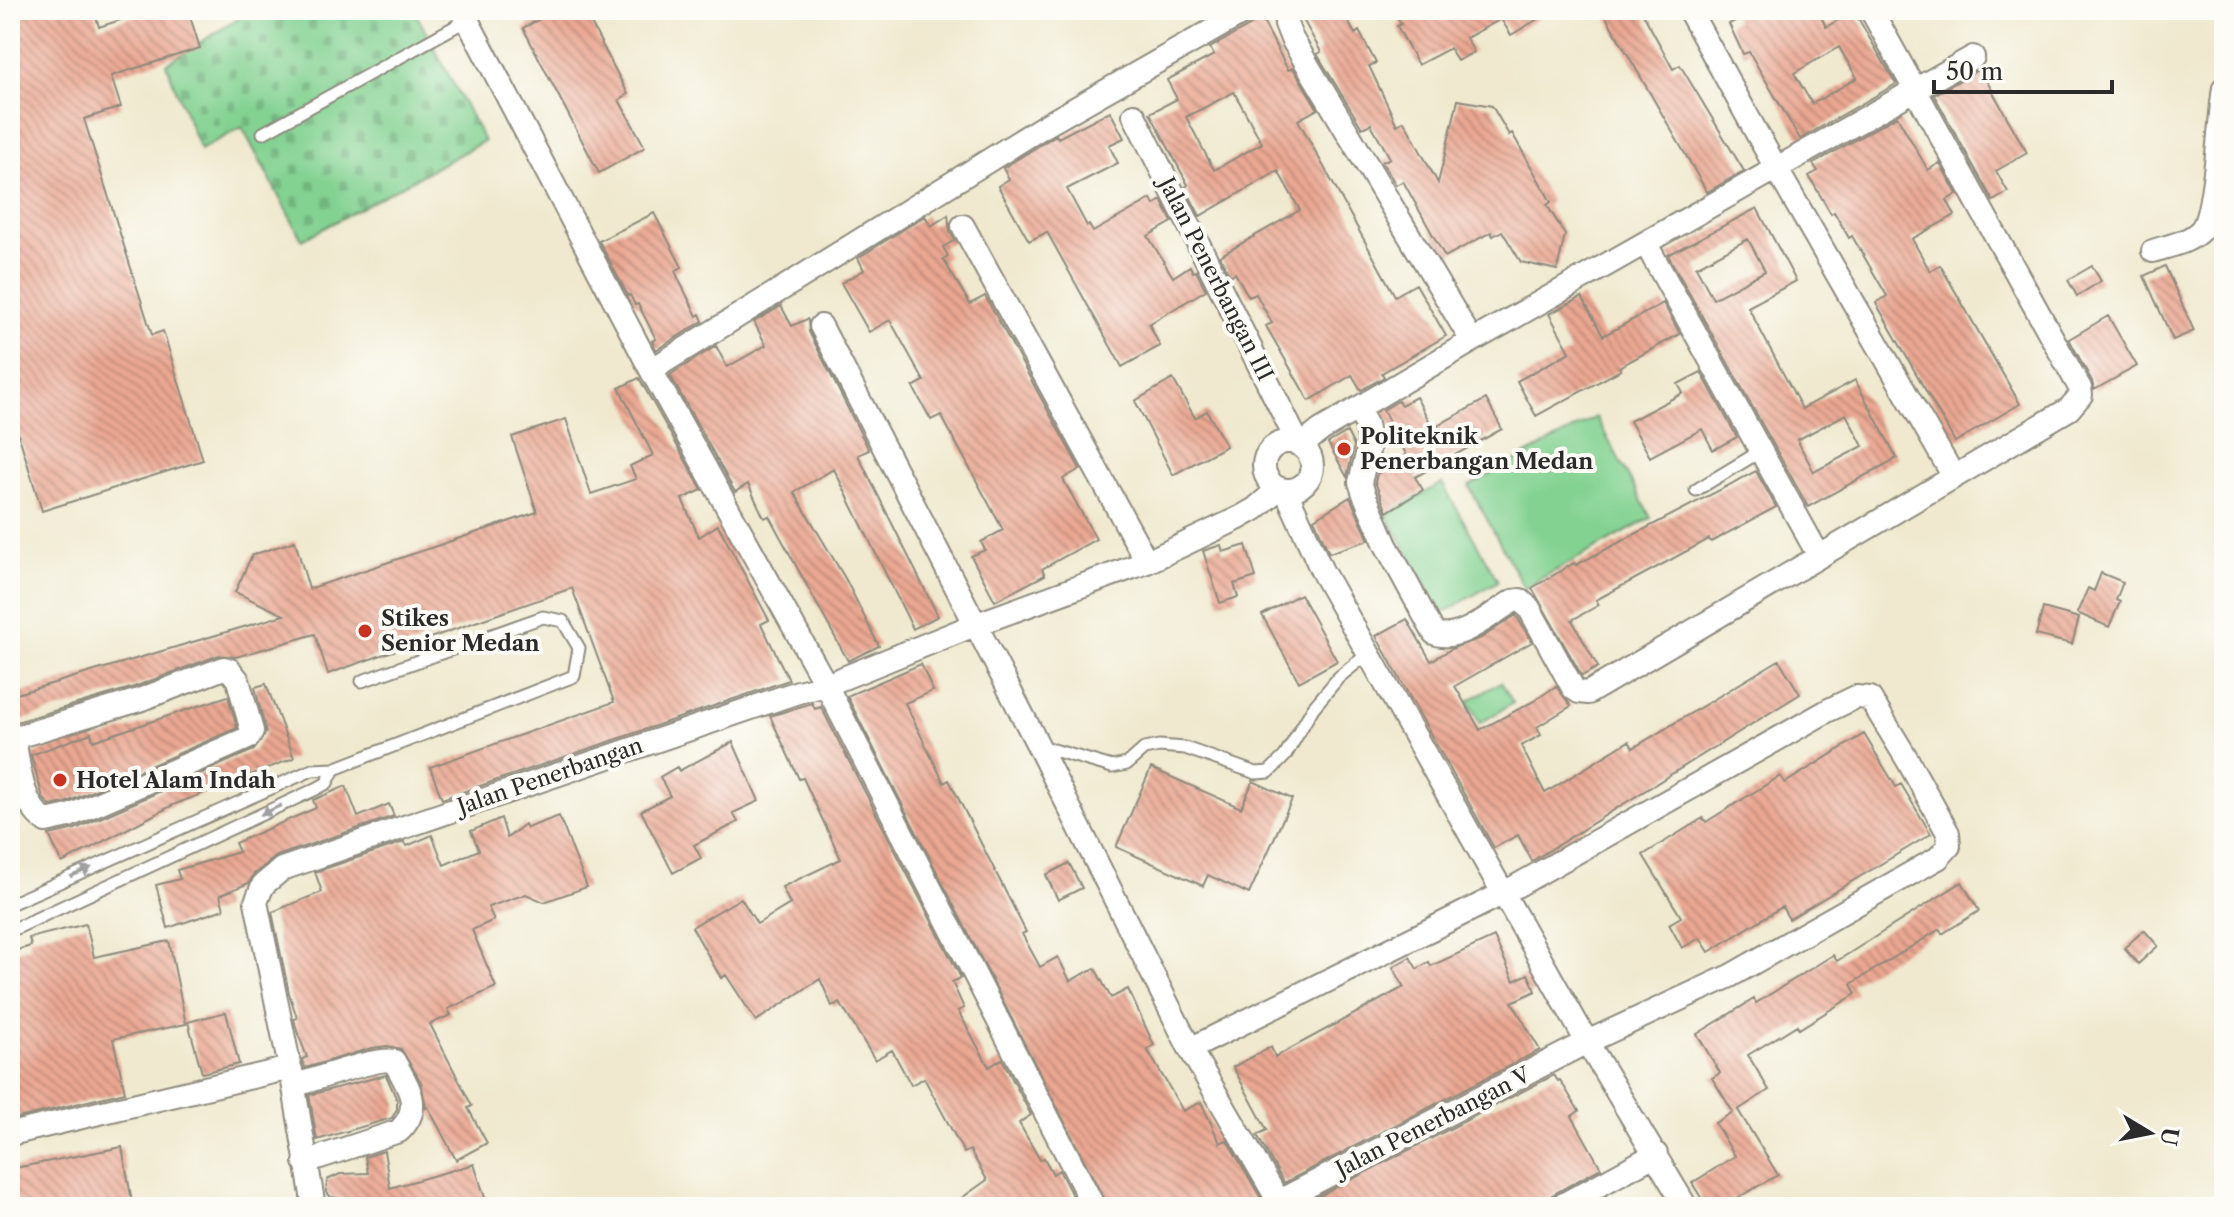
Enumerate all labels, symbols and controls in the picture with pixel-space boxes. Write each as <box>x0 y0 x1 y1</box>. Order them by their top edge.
scale bar <box>1934 44 2112 94</box>
text: 50 m <box>1946 57 2003 86</box>
street label: Jalan Penerbangan III <box>1152 170 1279 385</box>
place label: Politeknik Penerbangan Medan <box>1360 423 1593 475</box>
marker: Politeknik Penerbangan Medan <box>1335 440 1353 458</box>
place label: Stikes Senior Medan <box>381 605 540 657</box>
marker: Stikes Senior Medan <box>356 622 374 640</box>
street label: Jalan Penerbangan <box>451 732 646 821</box>
place label: Hotel Alam Indah <box>76 767 276 794</box>
marker: Hotel Alam Indah <box>51 771 69 789</box>
one-way arrow <box>259 803 282 817</box>
one-way arrow <box>69 866 93 879</box>
street label: Jalan Penerbangan V <box>1328 1061 1536 1184</box>
north arrow <box>2110 1093 2190 1173</box>
text: U <box>2154 1125 2184 1148</box>

